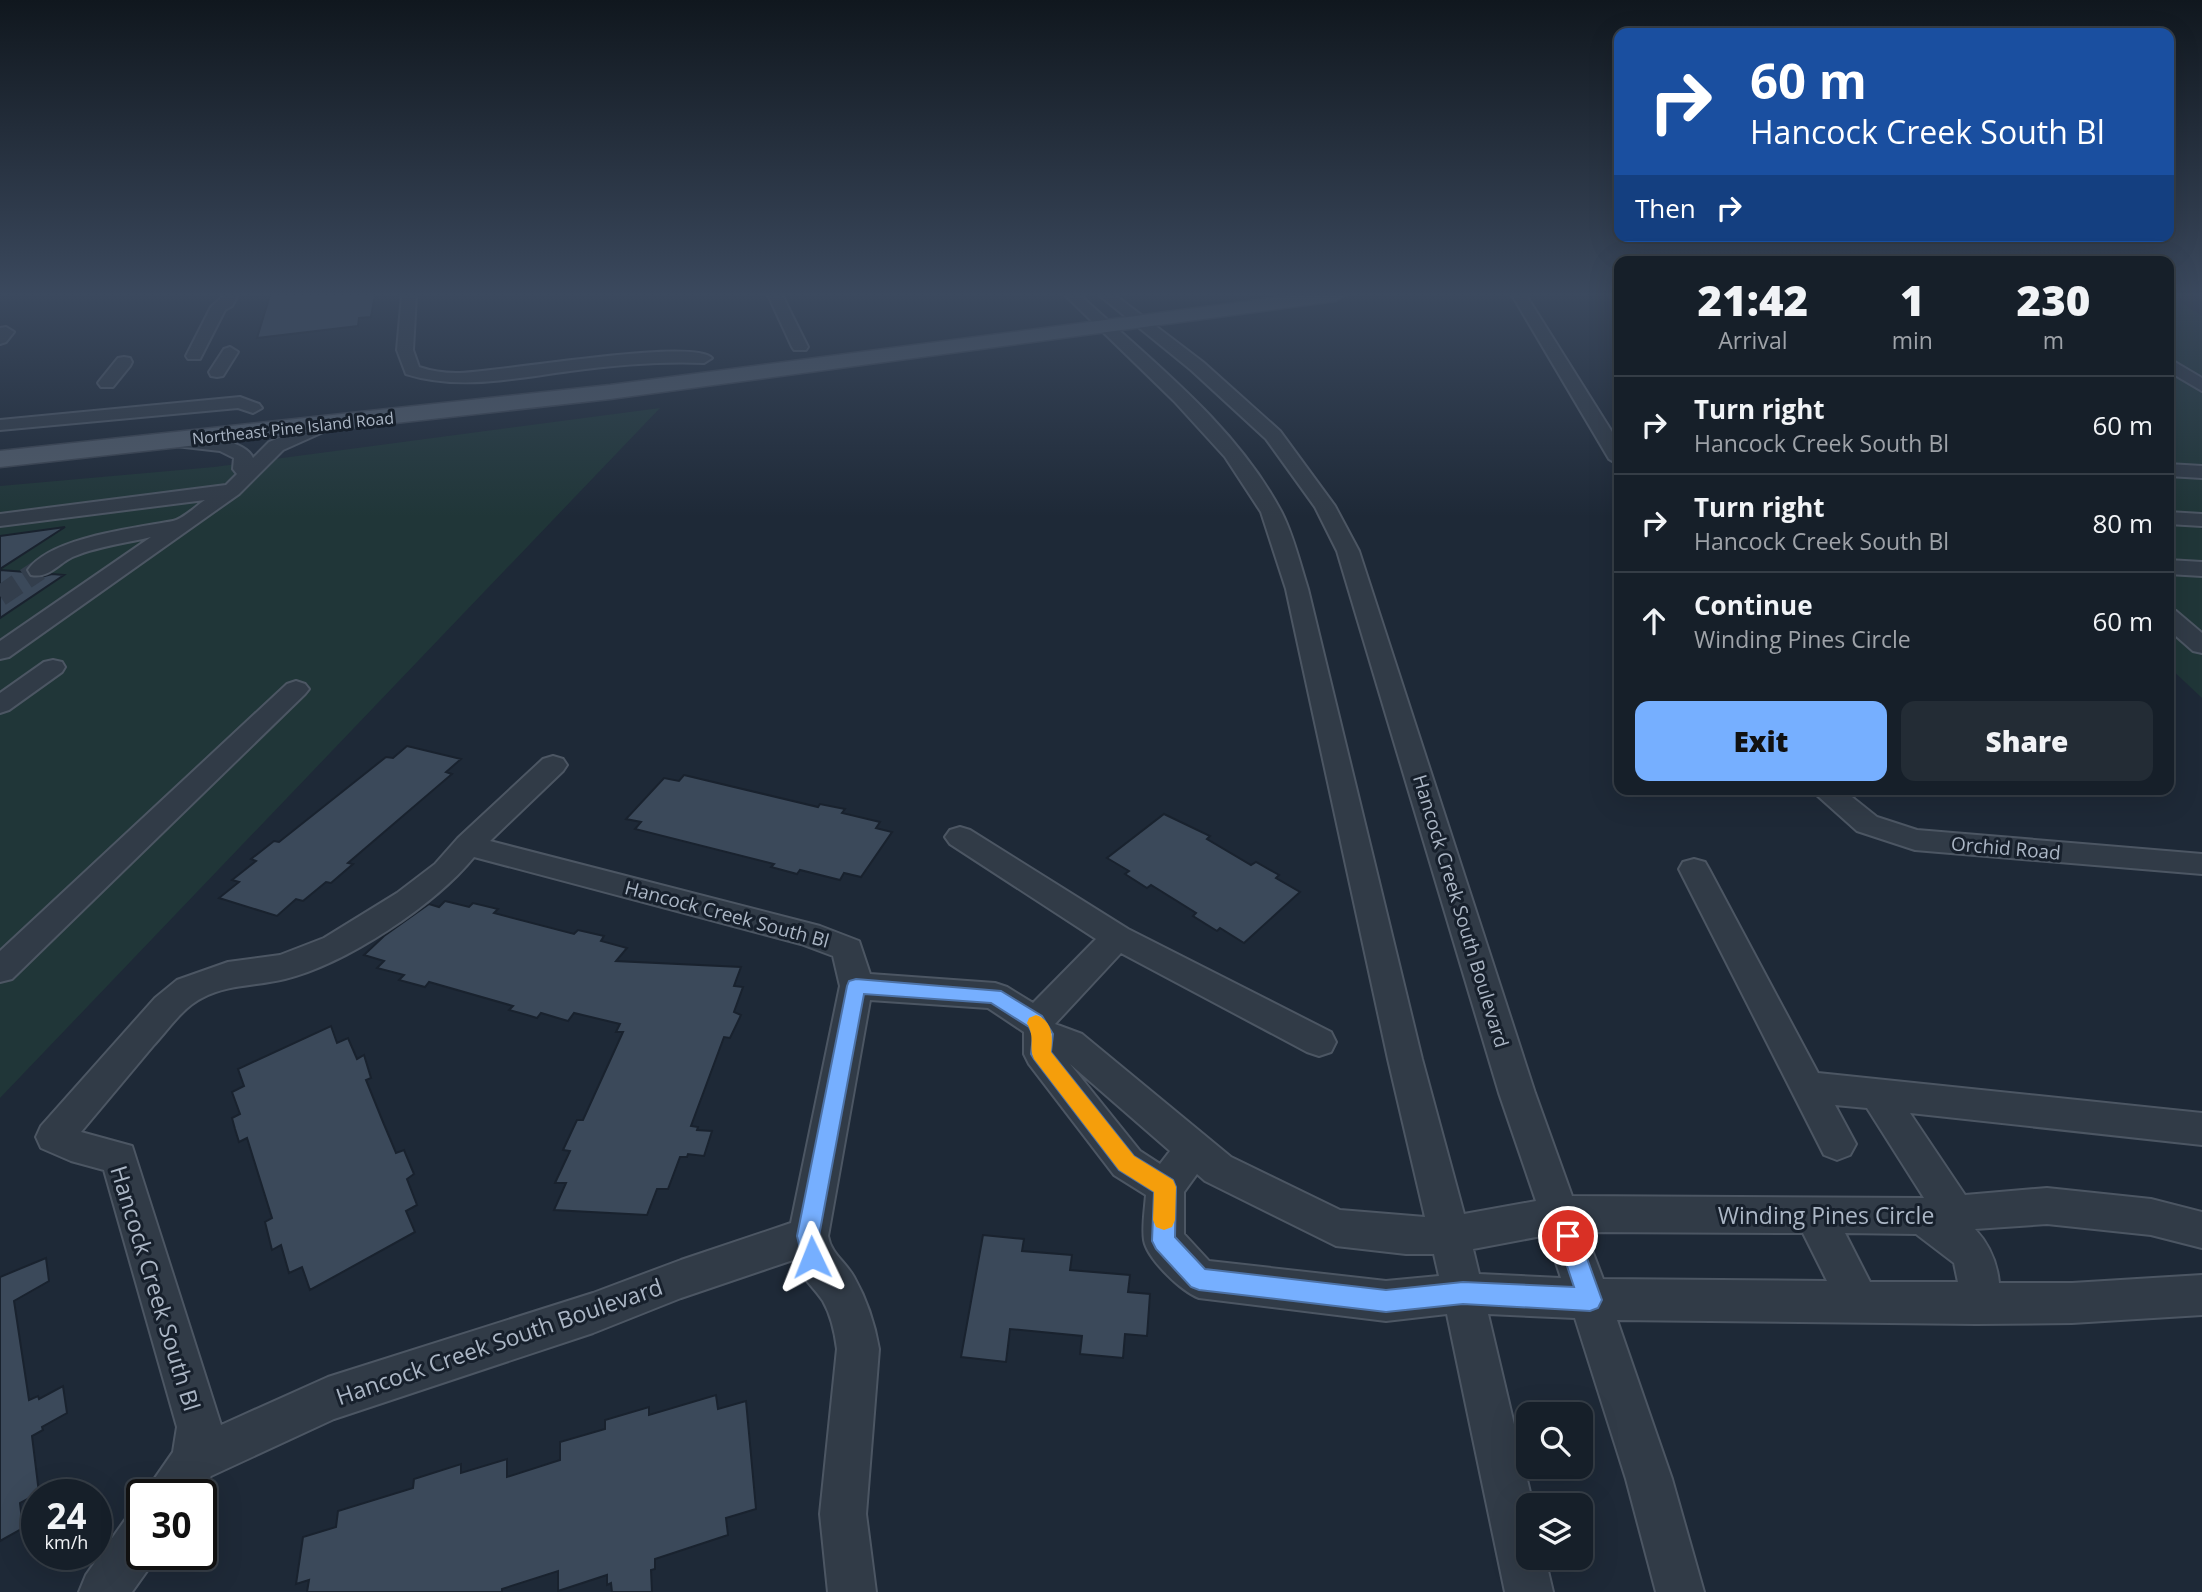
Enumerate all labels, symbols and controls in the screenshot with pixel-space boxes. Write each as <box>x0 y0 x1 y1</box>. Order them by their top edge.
text: 60 m <box>1750 47 1867 113</box>
icon: right <box>1635 56 1726 147</box>
text: Hancock Creek South Bl <box>1750 110 2105 153</box>
icon: right <box>1710 189 1748 227</box>
text: Then <box>1635 190 1696 226</box>
text: 21:42 <box>1698 271 1808 328</box>
text: 1 <box>1900 271 1925 328</box>
text: 230 <box>2017 271 2090 328</box>
text: Arrival <box>1718 324 1788 356</box>
text: min <box>1892 324 1933 356</box>
text: m <box>2043 324 2064 356</box>
text: Turn right <box>1694 391 1825 427</box>
street label: Northeast Pine Island Road <box>191 406 395 450</box>
icon: right <box>1635 406 1673 444</box>
text: 60 m <box>2092 407 2153 443</box>
text: Hancock Creek South Bl <box>1694 427 1949 459</box>
text: Turn right <box>1694 489 1825 525</box>
icon: right <box>1635 504 1673 542</box>
text: 80 m <box>2092 505 2153 541</box>
text: Hancock Creek South Bl <box>1694 525 1949 557</box>
text: Continue <box>1694 587 1813 623</box>
icon: ahead <box>1635 602 1673 640</box>
text: 60 m <box>2092 603 2153 639</box>
text: Winding Pines Circle <box>1694 623 1911 655</box>
button: Exit <box>1635 701 1887 781</box>
button: Share <box>1901 701 2153 781</box>
street label: Hancock Creek South Boulevard <box>1407 771 1515 1051</box>
street label: Orchid Road <box>1950 830 2062 866</box>
street label: Hancock Creek South Bl <box>622 874 832 954</box>
street label: Hancock Creek South Bl <box>103 1161 209 1415</box>
street label: Winding Pines Circle <box>1718 1199 1934 1231</box>
pin <box>1538 1206 1598 1266</box>
icon: arrive <box>1549 1217 1587 1255</box>
position arrow <box>775 1220 849 1294</box>
street label: Hancock Creek South Boulevard <box>331 1270 667 1412</box>
map controls <box>1516 1402 1593 1570</box>
button: search <box>1516 1402 1593 1479</box>
speed limit sign: 30 <box>126 1479 217 1570</box>
text: 24 <box>46 1492 87 1539</box>
button: layers <box>1516 1493 1593 1570</box>
text: km/h <box>45 1530 88 1554</box>

